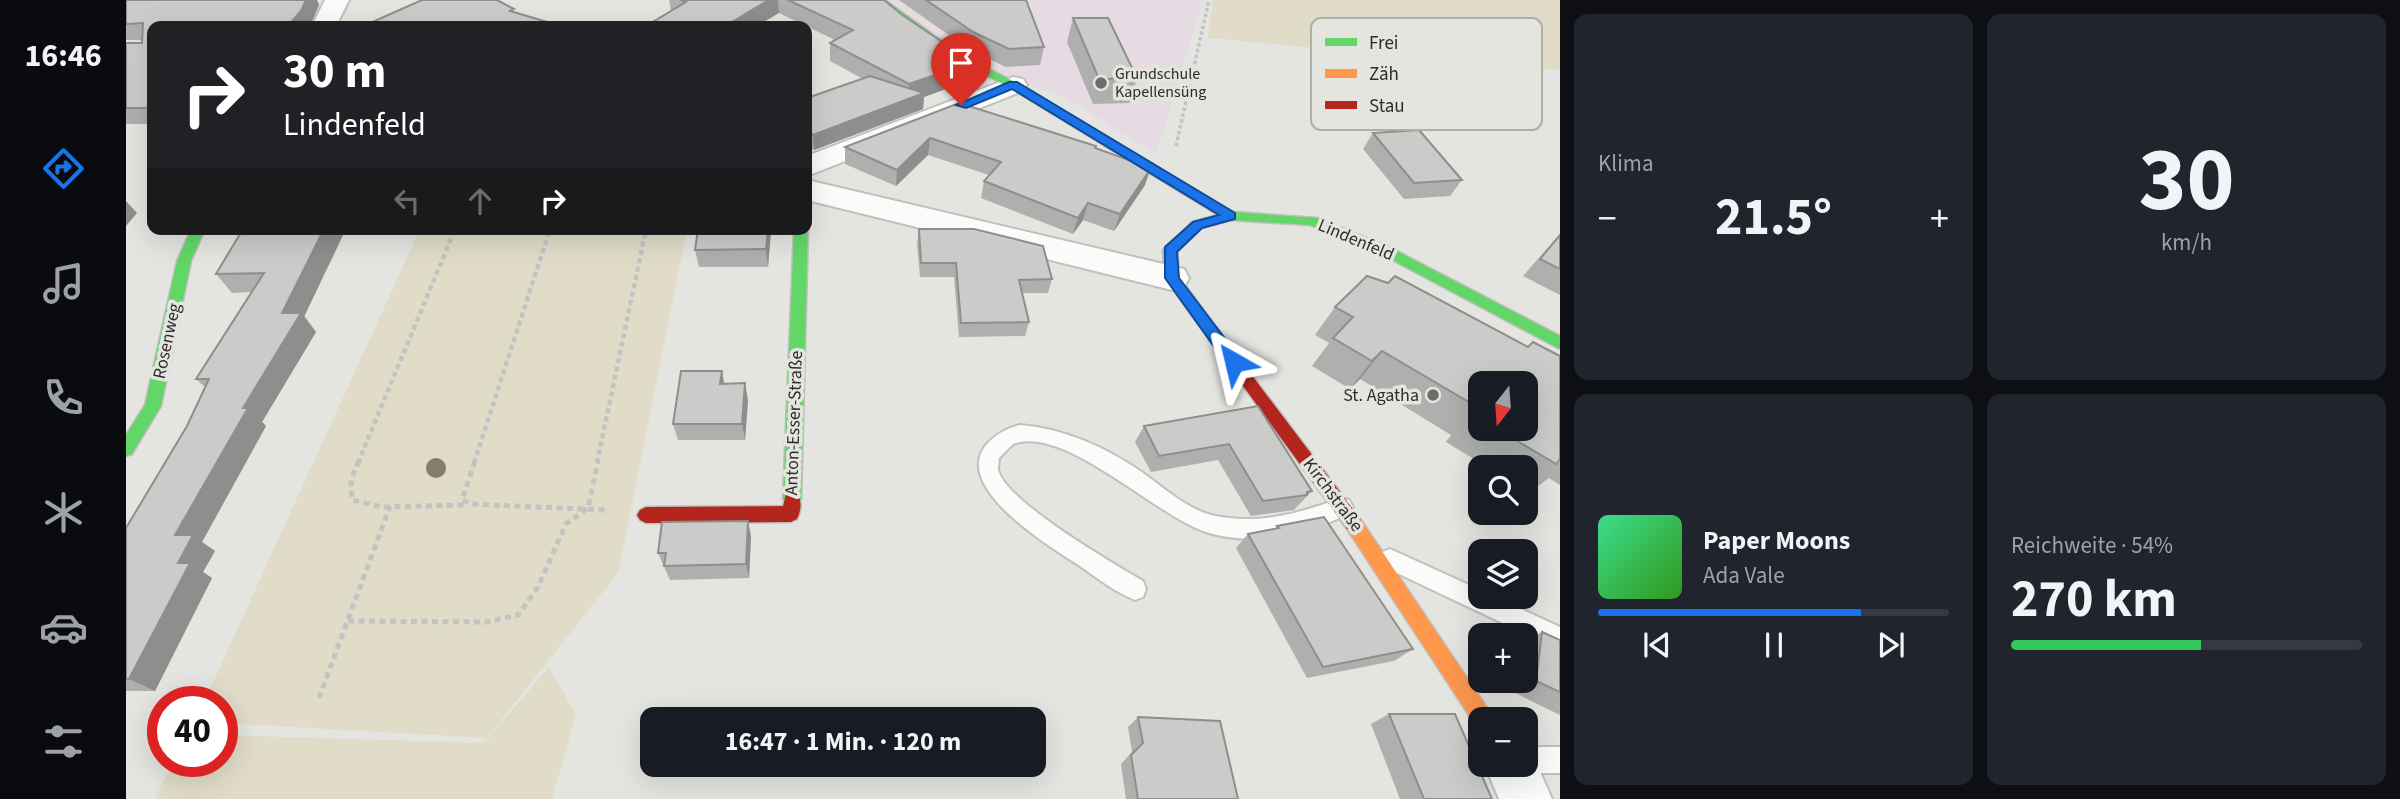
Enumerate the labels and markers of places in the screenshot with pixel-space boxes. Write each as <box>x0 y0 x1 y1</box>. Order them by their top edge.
pin <box>931 33 991 105</box>
place label: Grundschule Kapellensüng <box>1115 63 1206 103</box>
marker: Grundschule Kapellensüng <box>1093 75 1109 91</box>
place label: St. Agatha <box>1343 383 1419 408</box>
marker: St. Agatha <box>1425 387 1441 403</box>

